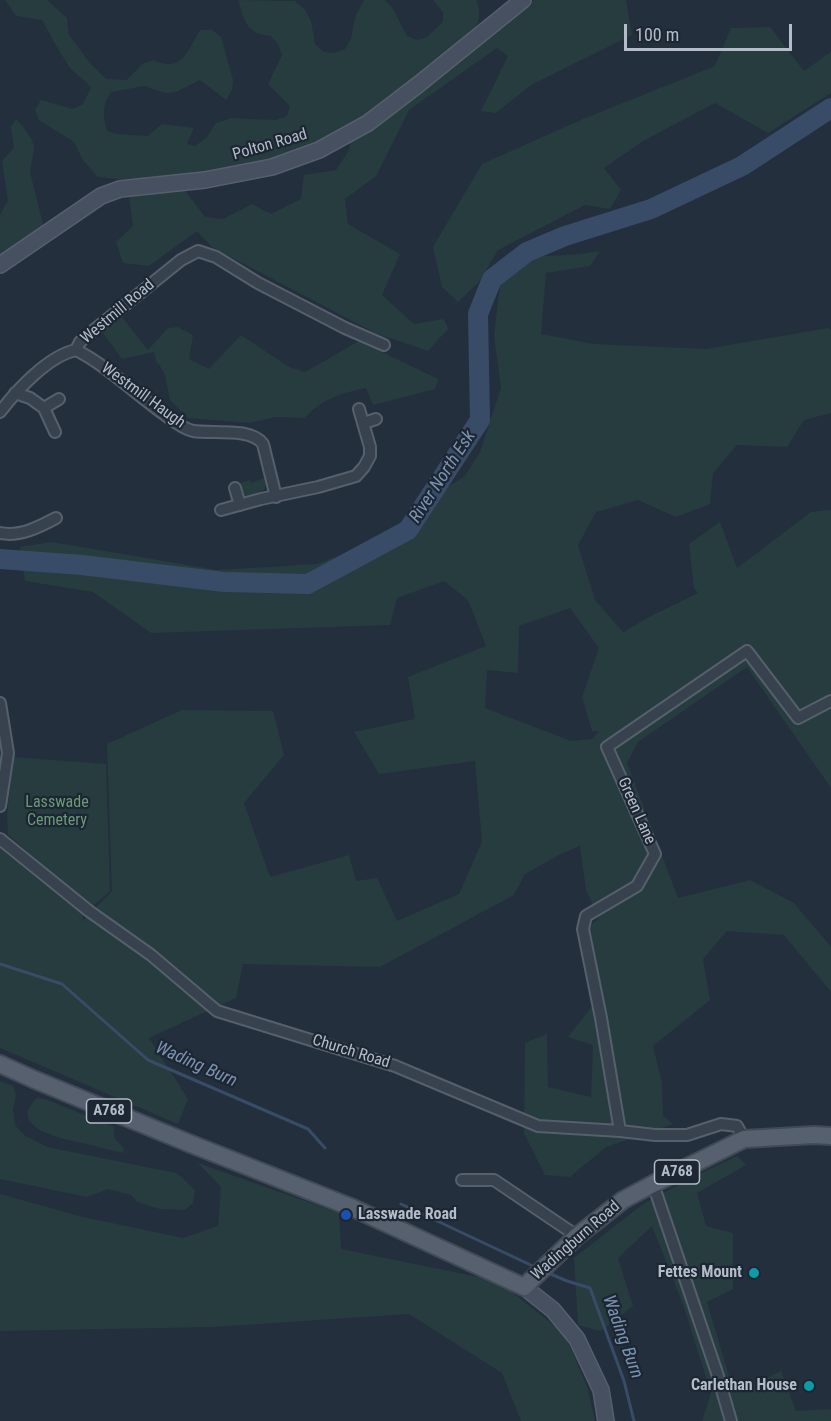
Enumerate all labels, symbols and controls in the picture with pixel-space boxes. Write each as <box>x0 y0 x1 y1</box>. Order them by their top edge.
scale bar <box>627 12 795 50</box>
text: 100 m <box>635 24 679 45</box>
street label: Polton Road <box>231 125 309 165</box>
street label: Westmill Road <box>77 276 159 348</box>
street label: Westmill Haugh <box>97 359 189 433</box>
water label: River North Esk <box>405 427 481 527</box>
street label: Green Lane <box>613 775 659 847</box>
park label: Lasswade Cemetery <box>25 793 89 831</box>
street label: Church Road <box>310 1031 392 1073</box>
water label: Wading Burn <box>152 1037 240 1093</box>
road number: A768 <box>86 1099 132 1123</box>
road number: A768 <box>654 1160 700 1184</box>
street label: Wadingburn Road <box>528 1197 624 1285</box>
place label: Lasswade Road <box>358 1205 457 1225</box>
marker: Lasswade Road <box>339 1208 353 1222</box>
place label: Fettes Mount <box>658 1263 742 1283</box>
marker: Fettes Mount <box>747 1266 761 1280</box>
water label: Wading Burn <box>597 1292 647 1382</box>
place label: Carlethan House <box>691 1376 797 1396</box>
marker: Carlethan House <box>802 1379 816 1393</box>

